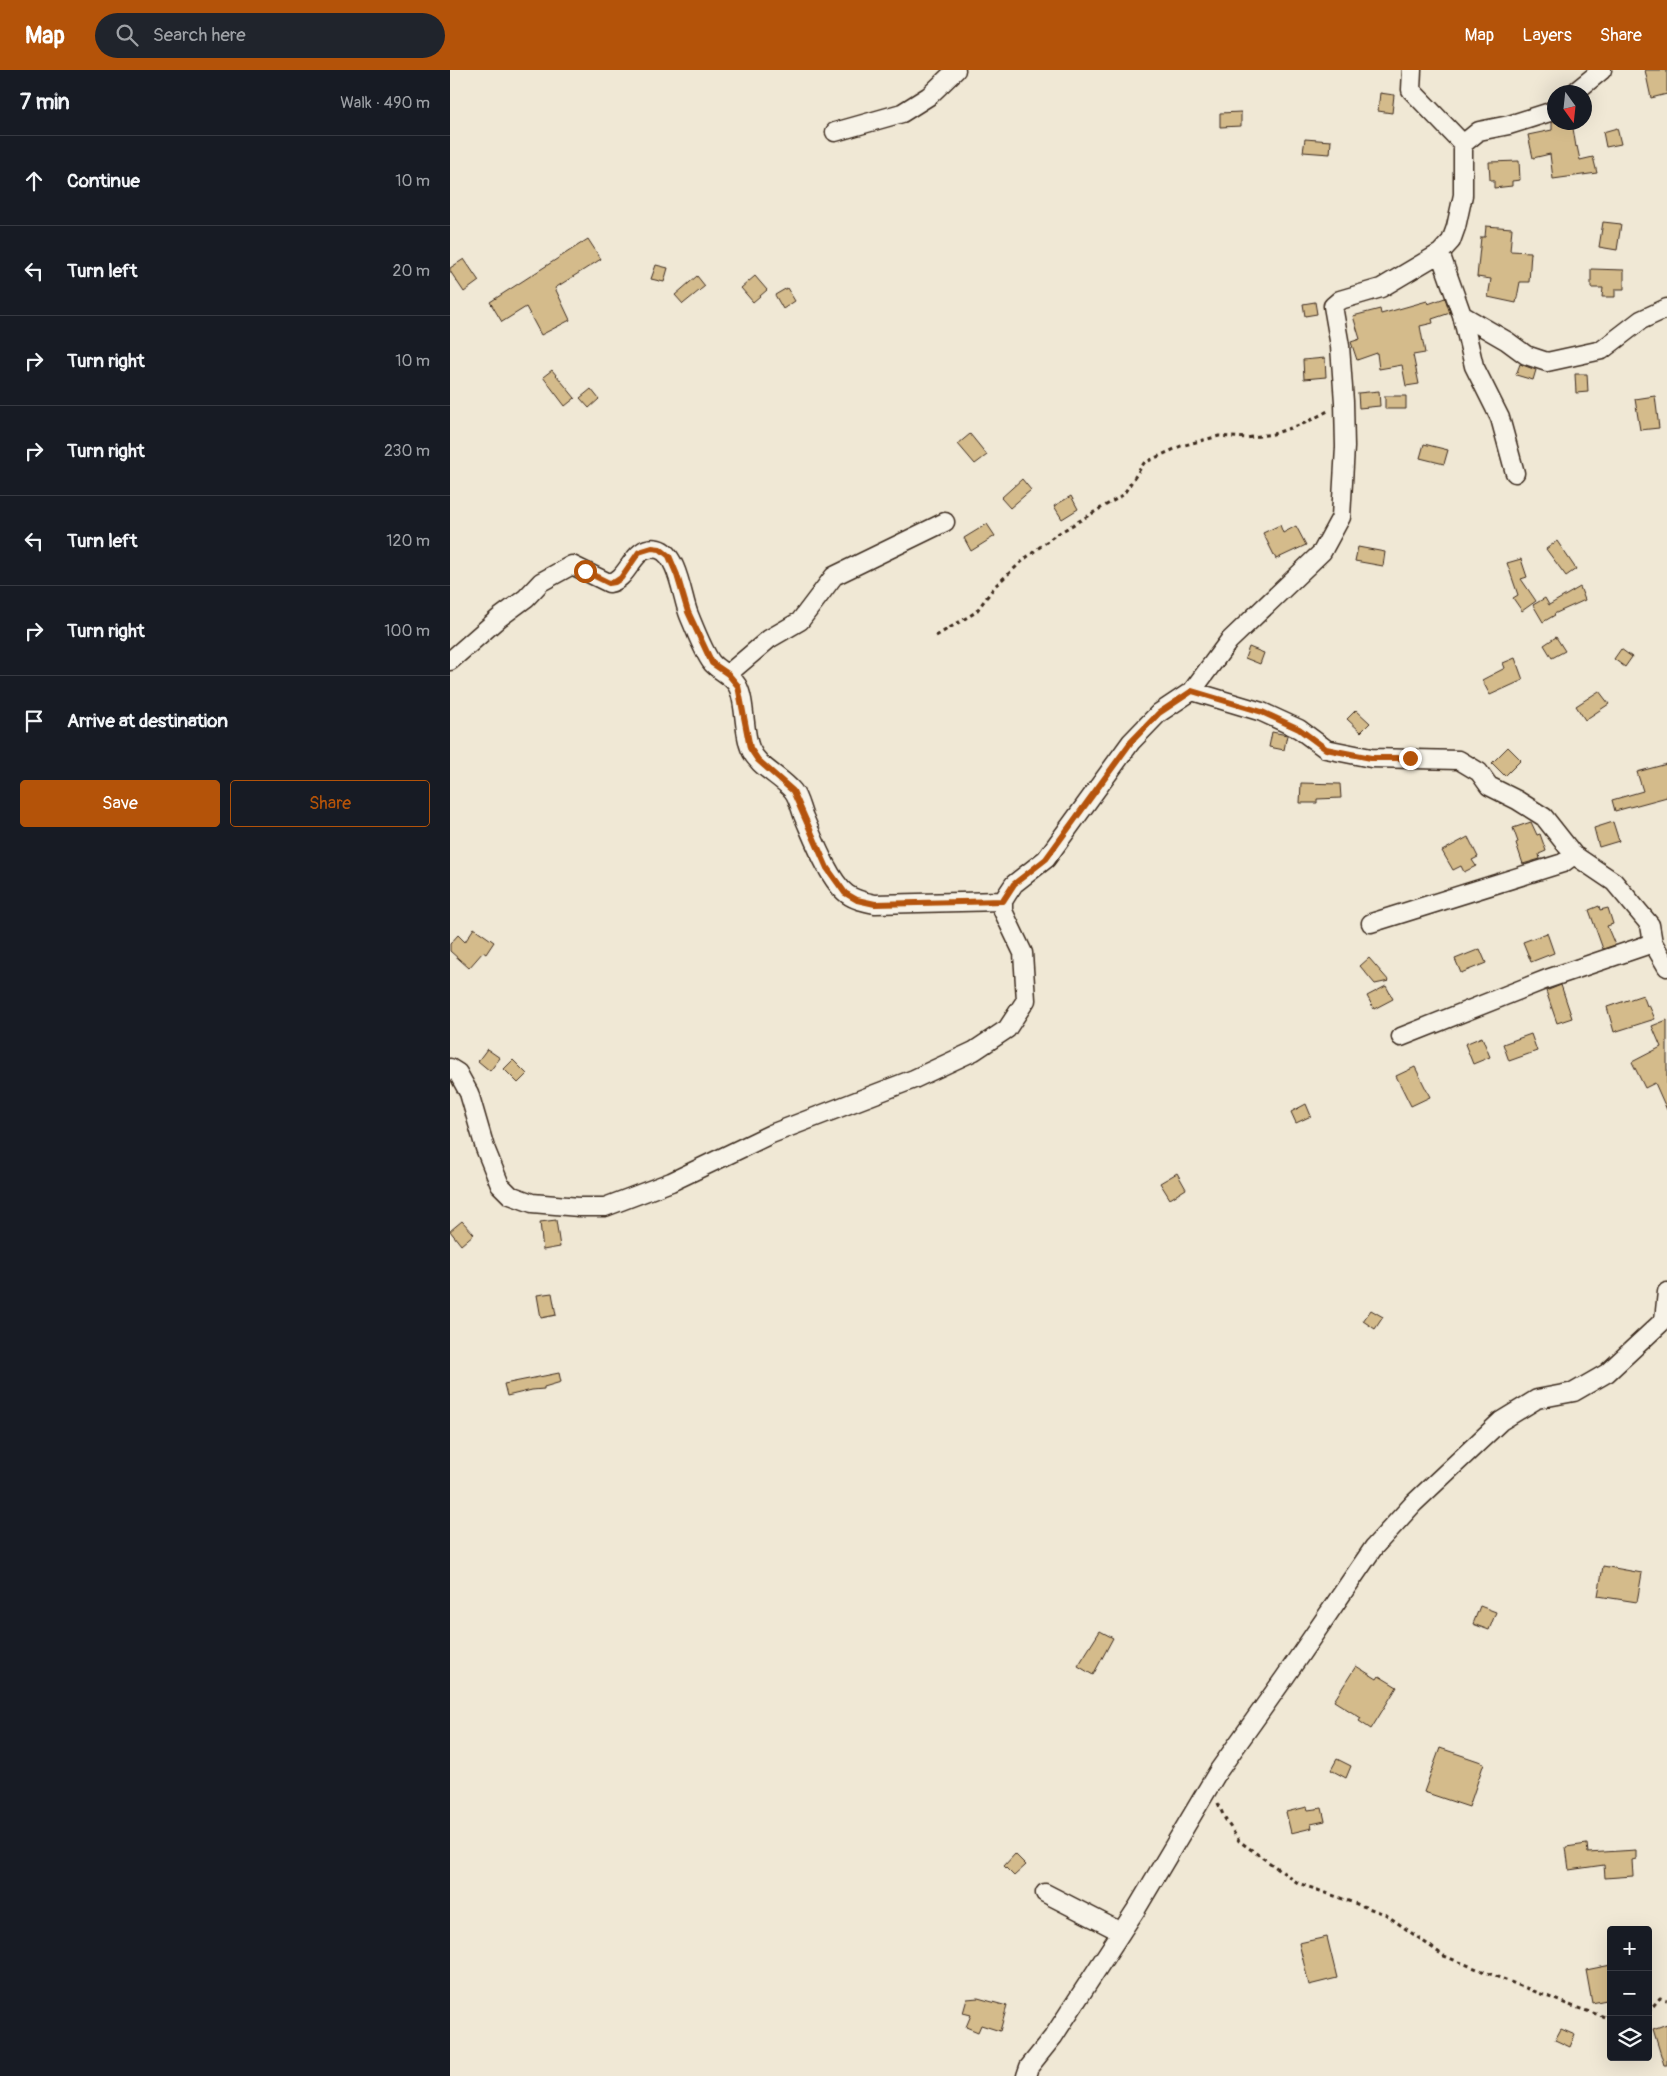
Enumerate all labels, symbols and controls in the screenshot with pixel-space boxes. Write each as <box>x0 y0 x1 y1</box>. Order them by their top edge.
search box <box>95 13 445 58</box>
text: Map <box>25 21 65 50</box>
icon: search <box>113 21 141 49</box>
text: Search here <box>153 23 246 47</box>
text: Map <box>1465 24 1494 47</box>
text: Layers <box>1522 24 1572 47</box>
text: Share <box>1600 24 1642 47</box>
north arrow <box>1547 85 1592 130</box>
text: 7 min <box>20 89 70 116</box>
text: Walk · 490 m <box>340 93 430 113</box>
icon: ahead <box>20 167 48 195</box>
text: Continue <box>67 169 140 193</box>
text: 10 m <box>395 171 430 191</box>
icon: left <box>20 257 48 285</box>
text: Turn left <box>67 259 137 283</box>
text: 20 m <box>392 261 430 281</box>
icon: right <box>20 347 48 375</box>
text: Turn right <box>67 349 145 373</box>
text: 10 m <box>395 351 430 371</box>
icon: right <box>20 437 48 465</box>
text: Turn right <box>67 439 145 463</box>
text: 230 m <box>384 441 430 461</box>
icon: left <box>20 527 48 555</box>
text: Turn left <box>67 529 137 553</box>
text: 120 m <box>386 531 430 551</box>
route start <box>574 560 597 583</box>
icon: right <box>20 617 48 645</box>
text: Turn right <box>67 619 145 643</box>
text: 100 m <box>384 621 430 641</box>
icon: arrive <box>20 707 48 735</box>
text: Arrive at destination <box>67 709 228 733</box>
route end <box>1399 747 1422 770</box>
button: Save <box>20 780 220 827</box>
button: Share <box>230 780 430 827</box>
map controls <box>1607 1926 1652 2061</box>
button: + <box>1607 1926 1652 1971</box>
button: − <box>1607 1971 1652 2016</box>
button: layers <box>1607 2016 1652 2061</box>

